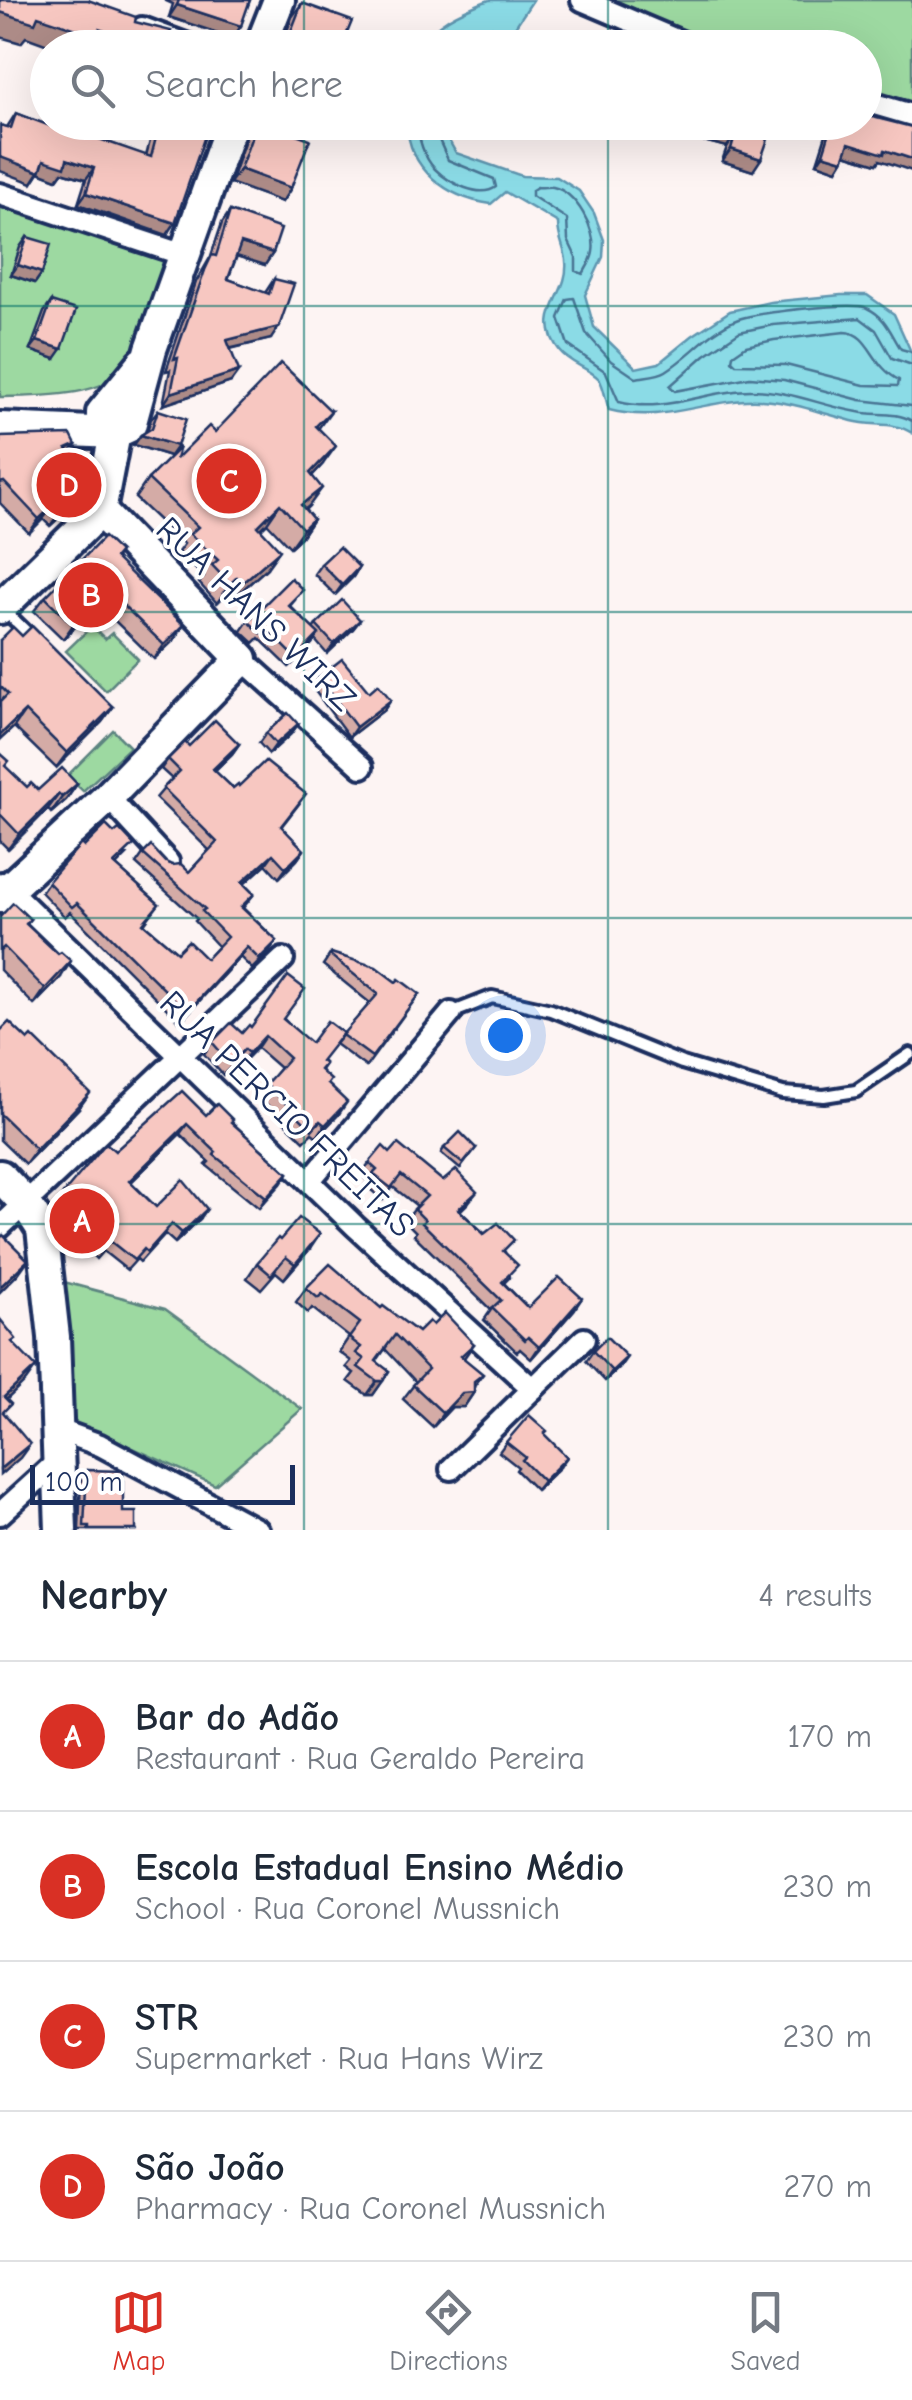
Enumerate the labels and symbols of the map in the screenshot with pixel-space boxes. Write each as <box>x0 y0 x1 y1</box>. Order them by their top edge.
pin: C <box>196 444 262 518</box>
pin: D <box>36 448 102 522</box>
street label: RUA HANS WIRZ <box>148 508 364 720</box>
pin: B <box>58 558 124 632</box>
street label: RUA PERCIO FREITAS <box>151 982 423 1246</box>
your location <box>480 1010 531 1061</box>
pin: A <box>49 1184 114 1258</box>
scale bar <box>30 1460 295 1504</box>

